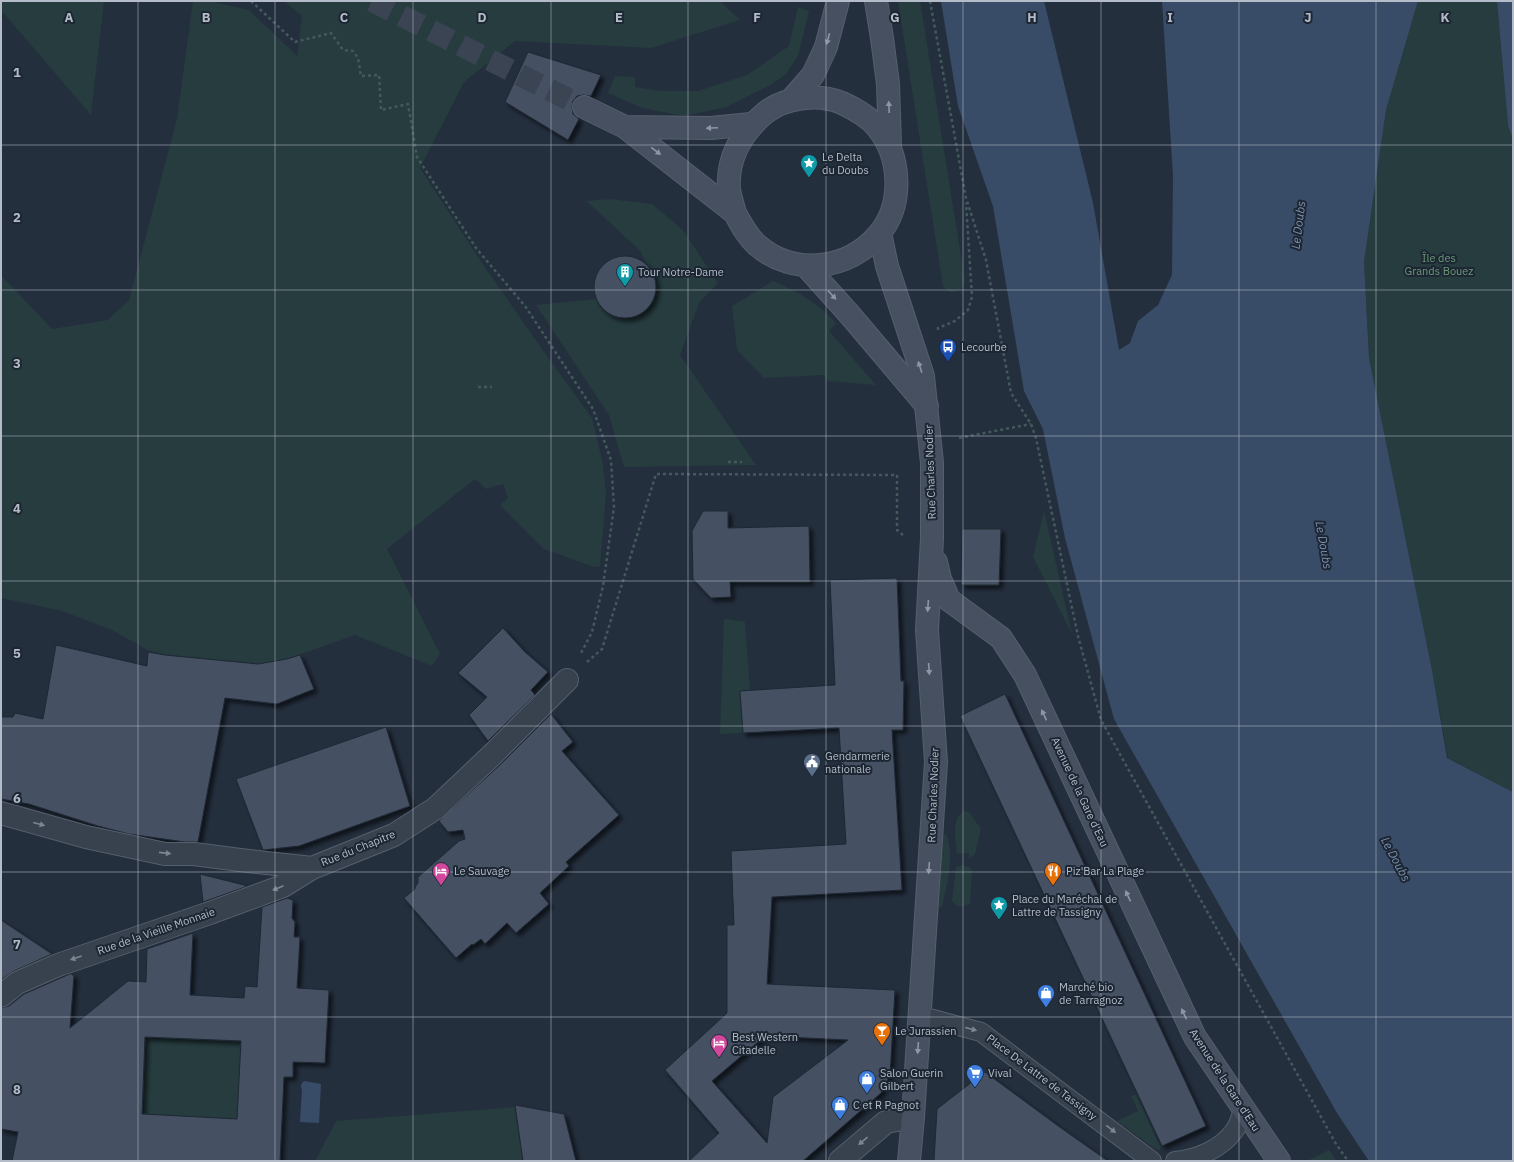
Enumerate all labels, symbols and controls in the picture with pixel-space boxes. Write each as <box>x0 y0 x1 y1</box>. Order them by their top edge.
text: A <box>65 9 74 26</box>
text: B <box>202 9 211 26</box>
text: C <box>340 9 349 26</box>
text: D <box>477 9 487 26</box>
text: E <box>615 9 623 26</box>
text: F <box>753 9 761 26</box>
text: G <box>890 9 900 26</box>
text: H <box>1027 9 1037 26</box>
text: I <box>1167 9 1173 26</box>
text: J <box>1304 9 1312 26</box>
text: K <box>1440 9 1450 26</box>
one-way arrow <box>825 33 831 45</box>
text: 1 <box>13 64 21 81</box>
one-way arrow <box>886 100 892 113</box>
one-way arrow <box>706 124 718 131</box>
one-way arrow <box>650 147 661 155</box>
place label: Le Delta du Doubs <box>822 150 869 177</box>
place icon: Le Delta du Doubs <box>799 153 819 178</box>
water label: Le Doubs <box>1288 200 1308 250</box>
text: 2 <box>13 209 21 226</box>
park label: Île des Grands Bouez <box>1405 251 1473 278</box>
building icon: Tour Notre-Dame <box>615 262 635 287</box>
place label: Tour Notre-Dame <box>638 265 724 279</box>
one-way arrow <box>827 289 836 300</box>
bus stop icon: Lecourbe <box>938 337 958 362</box>
place label: Lecourbe <box>961 340 1007 354</box>
text: 3 <box>13 355 21 372</box>
one-way arrow <box>917 361 923 373</box>
street label: Rue Charles Nodier <box>921 424 939 520</box>
text: 4 <box>13 500 21 517</box>
water label: Le Doubs <box>1312 520 1336 570</box>
one-way arrow <box>925 600 931 613</box>
text: 5 <box>13 645 21 662</box>
one-way arrow <box>926 663 933 675</box>
one-way arrow <box>1041 709 1047 720</box>
street label: Avenue de la Gare d'Eau <box>1048 735 1112 849</box>
street label: Rue Charles Nodier <box>924 747 942 843</box>
place label: Gendarmerie nationale <box>825 749 890 776</box>
public building icon: Gendarmerie nationale <box>802 752 822 777</box>
text: 6 <box>13 790 21 807</box>
one-way arrow <box>33 821 45 827</box>
street label: Rue du Chapitre <box>319 827 397 869</box>
water label: Le Doubs <box>1378 834 1414 884</box>
one-way arrow <box>159 850 171 857</box>
hotel icon: Le Sauvage <box>431 861 451 886</box>
restaurant icon: Piz'Bar La Plage <box>1043 861 1063 886</box>
one-way arrow <box>926 862 933 874</box>
place label: Le Sauvage <box>454 864 510 878</box>
place label: Piz'Bar La Plage <box>1066 864 1144 878</box>
one-way arrow <box>272 885 284 891</box>
one-way arrow <box>1125 890 1132 902</box>
place label: Place du Maréchal de Lattre de Tassigny <box>1012 892 1117 919</box>
place icon: Place du Maréchal de Lattre de Tassigny <box>989 895 1009 920</box>
street label: Rue de la Vieille Monnaie <box>95 904 217 958</box>
text: 7 <box>13 936 21 953</box>
one-way arrow <box>70 956 82 962</box>
place label: Marché bio de Tarragnoz <box>1059 980 1123 1007</box>
shop icon: Marché bio de Tarragnoz <box>1036 983 1056 1008</box>
one-way arrow <box>1181 1008 1187 1019</box>
bar icon: Le Jurassien <box>872 1021 892 1046</box>
place label: Le Jurassien <box>895 1024 956 1038</box>
one-way arrow <box>965 1026 977 1032</box>
street label: Avenue de la Gare d'Eau <box>1187 1026 1263 1134</box>
place label: Best Western Citadelle <box>732 1030 798 1057</box>
street label: Place De Lattre de Tassigny <box>984 1031 1100 1123</box>
hotel icon: Best Western Citadelle <box>709 1033 729 1058</box>
one-way arrow <box>914 1042 921 1054</box>
supermarket icon: Vival <box>965 1063 985 1088</box>
place label: Salon Guerin Gilbert <box>880 1066 943 1093</box>
place label: Vival <box>988 1066 1012 1080</box>
shop icon: Salon Guerin Gilbert <box>857 1069 877 1094</box>
text: 8 <box>13 1081 21 1098</box>
shop icon: C et R Pagnot <box>830 1095 850 1120</box>
place label: C et R Pagnot <box>853 1098 919 1112</box>
one-way arrow <box>1105 1125 1116 1133</box>
one-way arrow <box>858 1137 868 1146</box>

